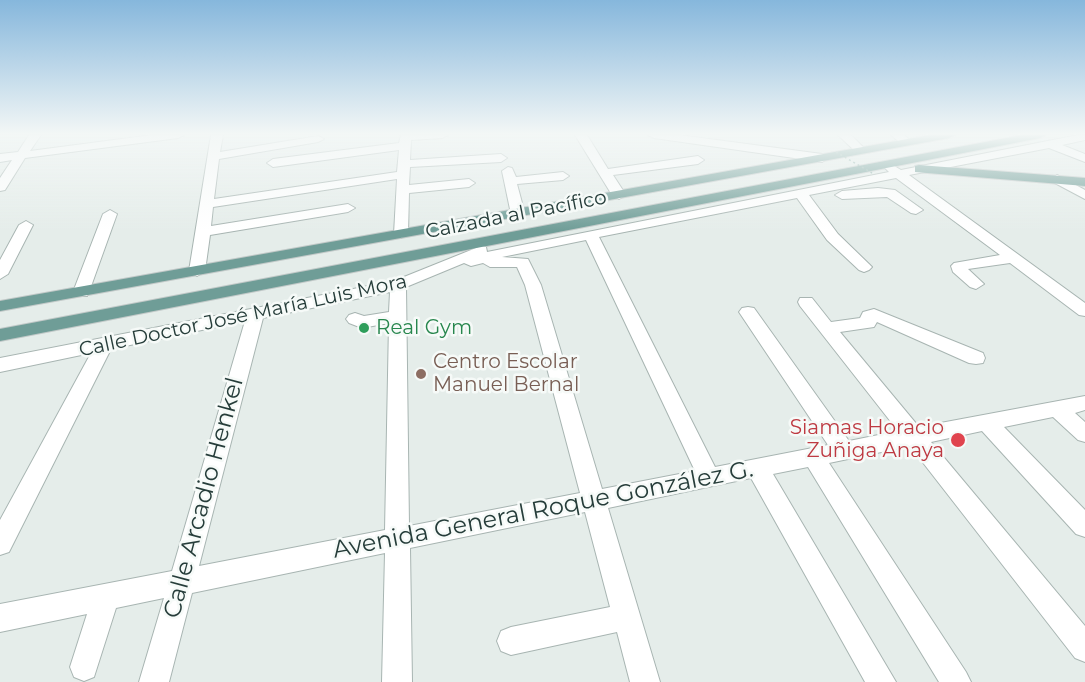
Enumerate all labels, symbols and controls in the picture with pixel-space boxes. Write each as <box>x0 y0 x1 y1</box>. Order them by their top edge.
street label: Calzada al Pacífico <box>423 186 609 244</box>
street label: Calle Doctor José María Luis Mora <box>77 269 409 363</box>
place label: Real Gym <box>376 316 472 340</box>
marker: Real Gym <box>357 321 371 335</box>
place label: Centro Escolar Manuel Bernal <box>433 350 579 397</box>
marker: Centro Escolar Manuel Bernal <box>414 367 428 381</box>
street label: Calle Arcadio Henkel <box>158 375 250 621</box>
place label: Siamas Horacio Zuñiga Anaya <box>790 416 944 463</box>
marker: Siamas Horacio Zuñiga Anaya <box>949 431 967 449</box>
street label: Avenida General Roque González G. <box>330 455 756 565</box>

